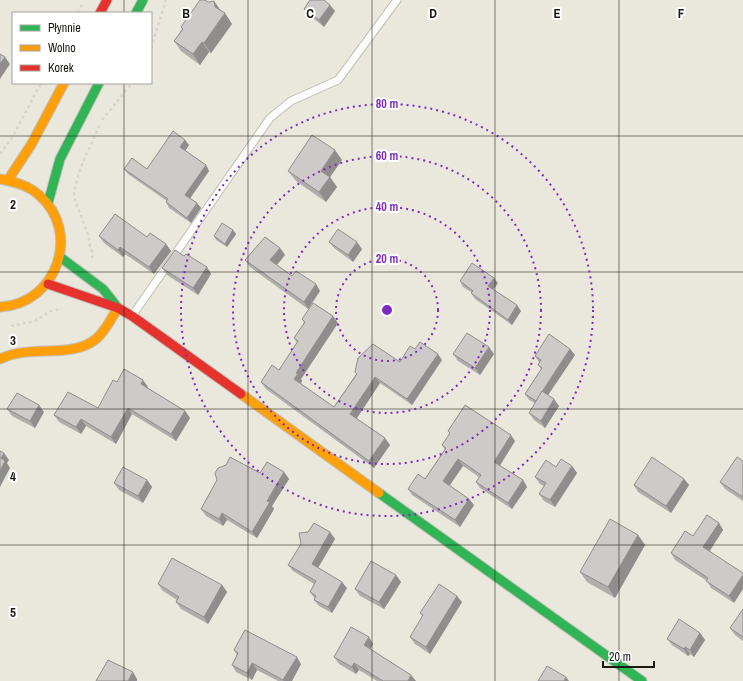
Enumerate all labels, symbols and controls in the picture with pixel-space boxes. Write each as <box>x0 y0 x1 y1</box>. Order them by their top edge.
text: B <box>182 5 190 22</box>
text: C <box>306 5 314 22</box>
text: D <box>429 5 437 22</box>
text: E <box>553 5 561 22</box>
text: F <box>678 5 685 22</box>
legend <box>12 12 152 84</box>
text: Płynnie <box>48 20 81 36</box>
text: Wolno <box>48 40 76 56</box>
text: Korek <box>48 60 74 76</box>
text: 80 m <box>376 96 398 112</box>
text: 60 m <box>376 148 398 164</box>
text: 2 <box>10 196 16 213</box>
text: 40 m <box>376 199 398 215</box>
text: 20 m <box>376 251 398 267</box>
centre of rings <box>380 303 394 317</box>
text: 3 <box>10 332 16 349</box>
text: 4 <box>10 468 16 485</box>
text: 5 <box>10 604 16 621</box>
scale bar <box>603 643 654 669</box>
text: 20 m <box>609 649 631 665</box>

